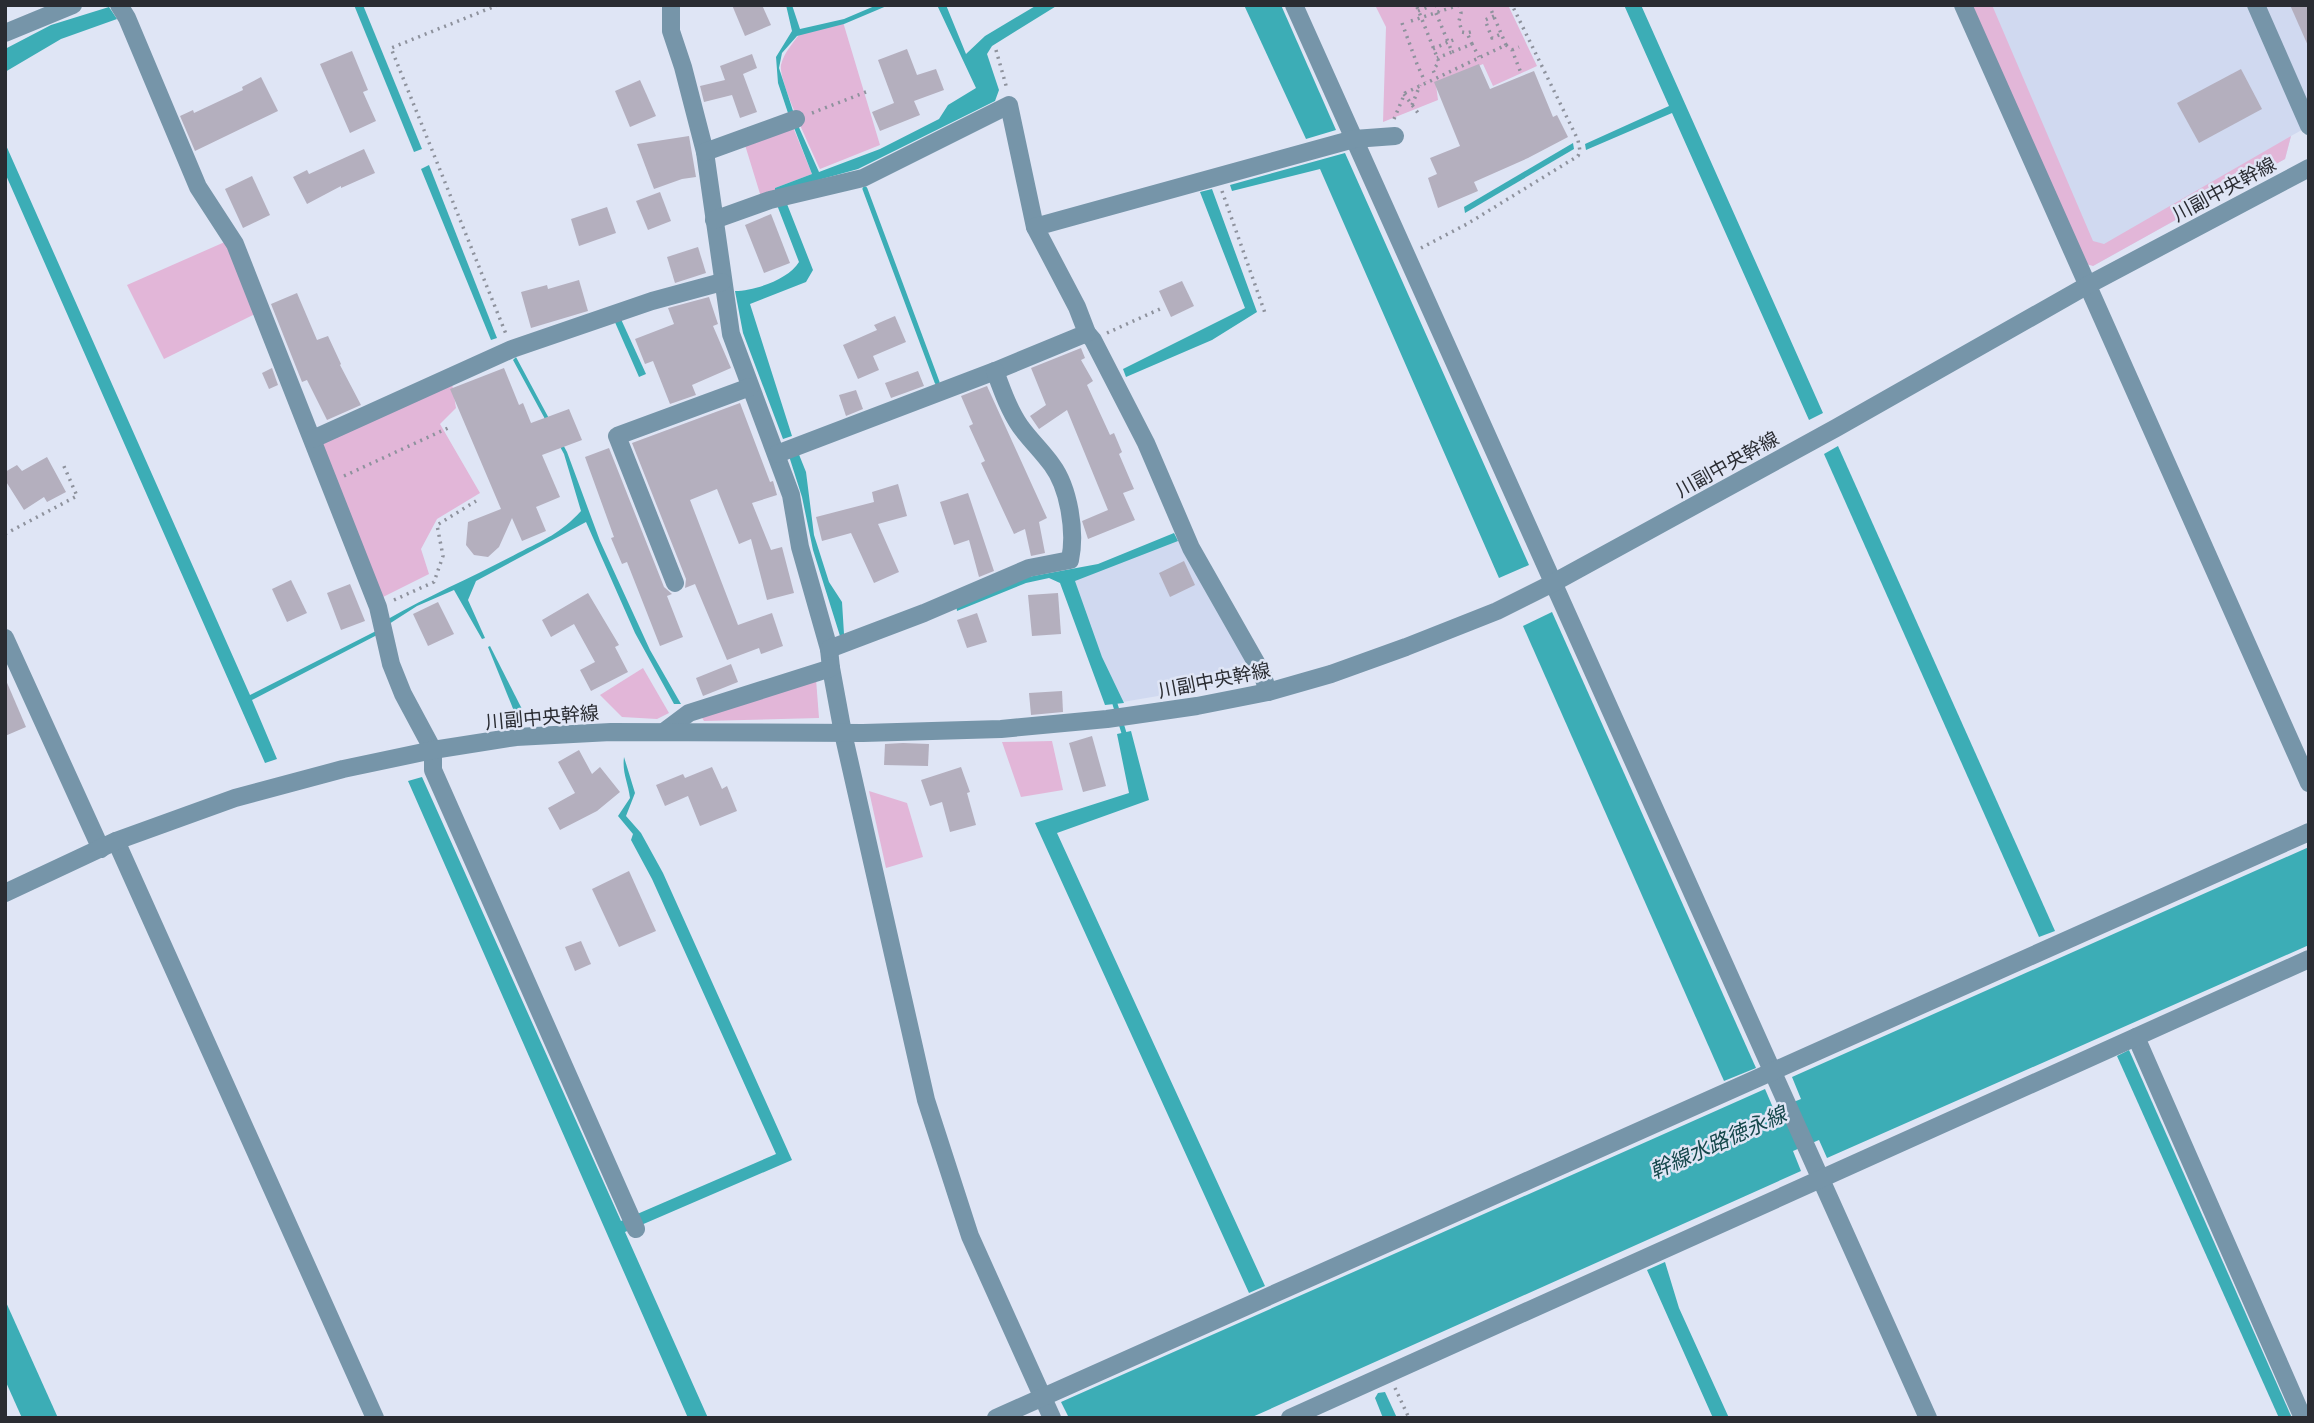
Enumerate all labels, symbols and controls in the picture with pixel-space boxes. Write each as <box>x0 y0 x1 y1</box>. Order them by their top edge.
street label: 川副中央幹線 <box>2168 152 2280 226</box>
street label: 川副中央幹線 <box>1671 426 1783 502</box>
street label: 川副中央幹線 <box>1156 657 1272 703</box>
street label: 川副中央幹線 <box>484 700 600 734</box>
water label: 幹線水路徳永線 <box>1645 1099 1793 1185</box>

